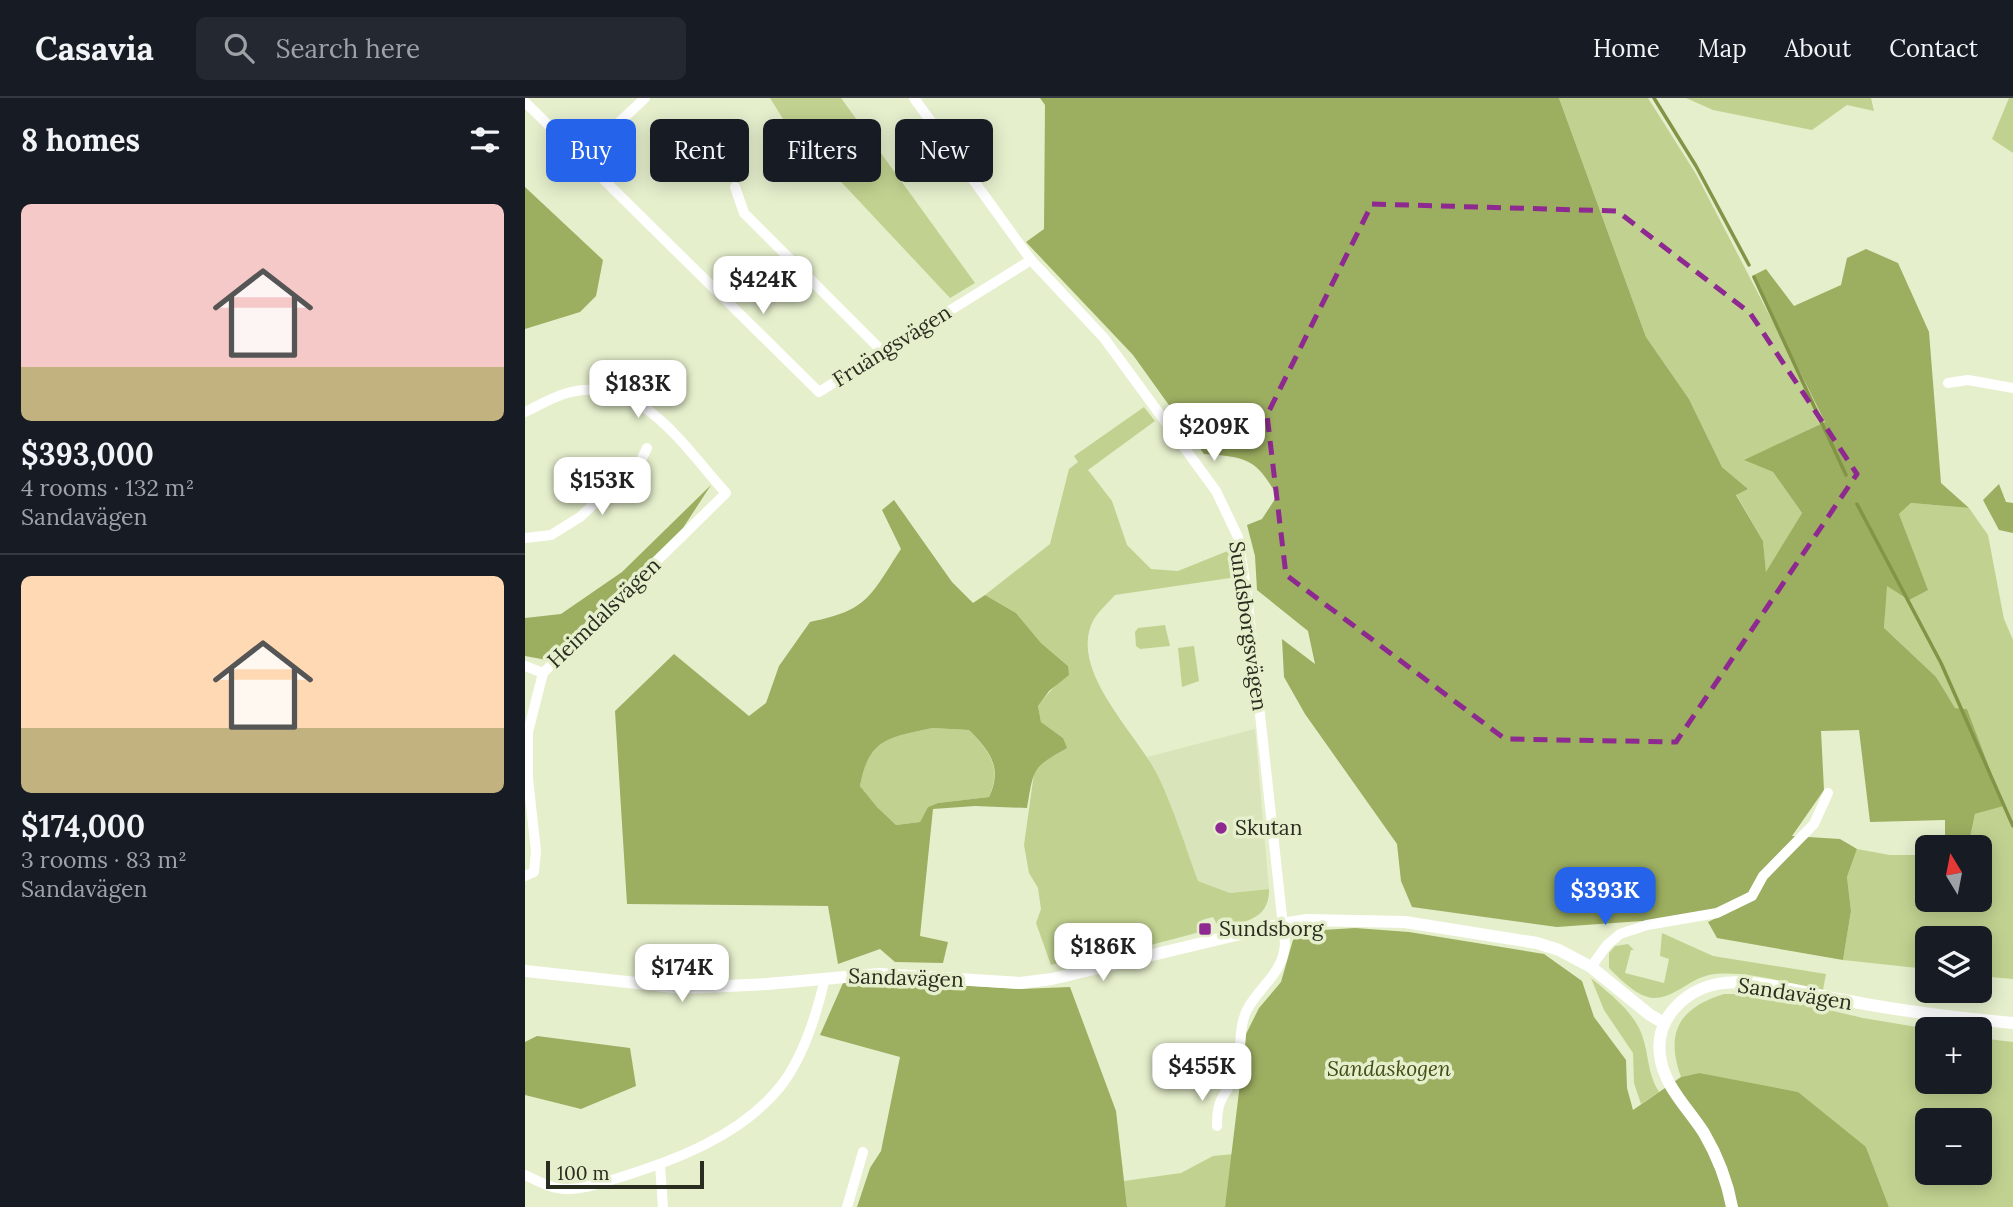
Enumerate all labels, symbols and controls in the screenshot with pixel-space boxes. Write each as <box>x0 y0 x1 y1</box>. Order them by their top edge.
search box <box>196 17 686 80</box>
text: Casavia <box>35 27 154 69</box>
icon: search <box>220 29 258 67</box>
text: Search here <box>276 32 420 65</box>
text: Home <box>1593 33 1660 64</box>
text: Map <box>1698 33 1747 64</box>
text: About <box>1785 33 1851 64</box>
text: Contact <box>1889 33 1978 64</box>
chip: Buy <box>546 119 636 182</box>
chip: Rent <box>650 119 749 182</box>
chip: Filters <box>763 119 881 182</box>
chip: New <box>895 119 993 182</box>
text: 8 homes <box>21 121 140 159</box>
icon: filters <box>466 121 504 159</box>
icon: home <box>200 250 326 376</box>
pin: $424K <box>714 256 812 316</box>
text: $424K <box>729 264 797 293</box>
street label: Fruängsvägen <box>827 298 956 393</box>
pin: $183K <box>589 360 687 420</box>
text: $183K <box>605 368 671 397</box>
pin: $209K <box>1165 404 1263 463</box>
text: $209K <box>1179 411 1249 440</box>
text: $393,000 <box>21 435 154 473</box>
pin: $153K <box>553 458 651 517</box>
text: $153K <box>570 465 634 494</box>
text: 4 rooms · 132 m² <box>21 473 194 502</box>
text: Sandavägen <box>21 502 148 531</box>
street label: Sundsborgsvägen <box>1223 539 1274 713</box>
street label: Heimdalsvägen <box>541 551 666 674</box>
icon: home <box>200 622 326 748</box>
text: $174,000 <box>21 807 145 845</box>
place label: Skutan <box>1235 814 1303 841</box>
marker: Skutan <box>1213 820 1229 836</box>
north arrow <box>1915 835 1991 912</box>
map controls <box>1915 835 1992 1185</box>
text: 3 rooms · 83 m² <box>21 845 187 874</box>
pin: $393K <box>1556 868 1654 927</box>
text: Sandavägen <box>21 874 148 903</box>
text: $393K <box>1571 875 1639 904</box>
place label: Sundsborg <box>1219 915 1324 942</box>
marker: Sundsborg <box>1197 921 1213 937</box>
pin: $186K <box>1054 924 1152 983</box>
button: layers <box>1915 926 1992 1003</box>
text: $186K <box>1070 931 1136 960</box>
pin: $174K <box>633 944 731 1004</box>
text: $174K <box>651 952 713 981</box>
street label: Sandavägen <box>848 962 964 993</box>
street label: Sandavägen <box>1736 971 1854 1016</box>
button: + <box>1915 1017 1992 1094</box>
pin: $455K <box>1153 1044 1251 1103</box>
text: $455K <box>1168 1051 1236 1080</box>
park label: Sandaskogen <box>1327 1055 1451 1082</box>
button: − <box>1915 1108 1992 1185</box>
scale bar <box>546 1158 703 1190</box>
text: 100 m <box>557 1161 610 1185</box>

